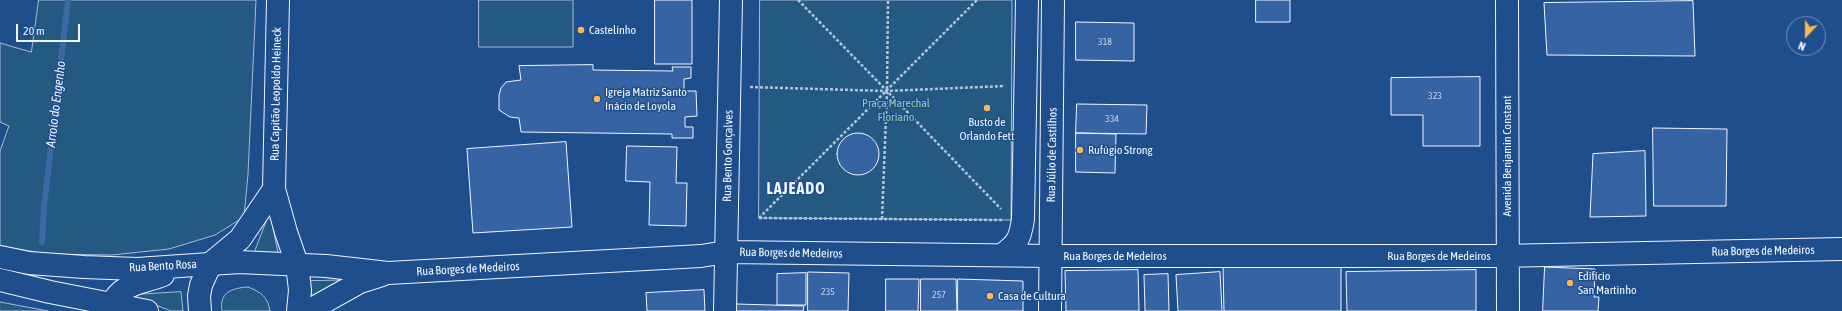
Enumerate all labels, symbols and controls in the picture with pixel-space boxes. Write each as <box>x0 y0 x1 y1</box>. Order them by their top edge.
scale bar <box>18 16 82 42</box>
north arrow <box>1786 16 1826 56</box>
place label: Castelinho <box>589 23 636 37</box>
text: 20 m <box>23 24 45 38</box>
marker: Castelinho <box>576 25 586 35</box>
street label: Rua Capitão Leopoldo Heineck <box>268 27 284 161</box>
house number: 318 <box>1098 36 1112 48</box>
text: N <box>1797 39 1807 53</box>
water label: Arroio do Engenho <box>43 60 69 148</box>
place label: Igreja Matriz Santo Inácio de Loyola <box>605 85 687 113</box>
house number: 323 <box>1428 90 1442 102</box>
marker: Igreja Matriz Santo Inácio de Loyola <box>592 94 602 104</box>
street label: Avenida Benjamin Constant <box>1500 95 1514 217</box>
park label: Praça Marechal Floriano <box>862 96 930 124</box>
marker: Busto de Orlando Fett <box>982 103 992 113</box>
street label: Rua Júlio de Castilhos <box>1044 107 1060 203</box>
street label: Rua Bento Gonçalves <box>720 110 736 202</box>
house number: 334 <box>1105 113 1119 125</box>
place label: Busto de Orlando Fett <box>959 115 1015 143</box>
place label: Rufúgio Strong <box>1088 143 1153 157</box>
marker: Rufúgio Strong <box>1075 145 1085 155</box>
district label: LAJEADO <box>766 179 826 199</box>
street label: Rua Borges de Medeiros <box>1711 243 1815 259</box>
street label: Rua Borges de Medeiros <box>739 245 843 261</box>
street label: Rua Borges de Medeiros <box>1063 249 1167 263</box>
street label: Rua Borges de Medeiros <box>1387 249 1491 263</box>
street label: Rua Bento Rosa <box>129 257 197 275</box>
street label: Rua Borges de Medeiros <box>416 259 520 279</box>
place label: Edifício San Martinho <box>1578 269 1637 297</box>
marker: Edifício San Martinho <box>1565 278 1575 288</box>
house number: 235 <box>821 286 835 298</box>
house number: 257 <box>932 289 946 301</box>
place label: Casa de Cultura <box>998 289 1066 303</box>
marker: Casa de Cultura <box>985 291 995 301</box>

